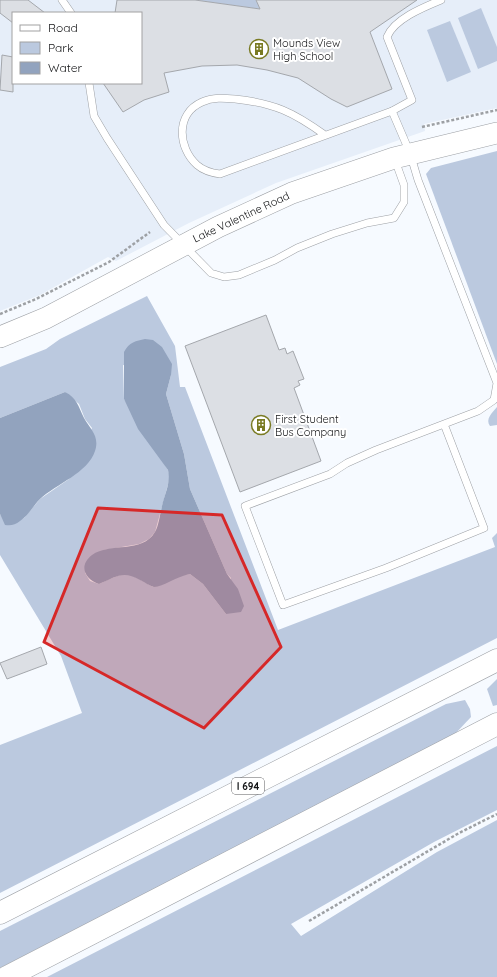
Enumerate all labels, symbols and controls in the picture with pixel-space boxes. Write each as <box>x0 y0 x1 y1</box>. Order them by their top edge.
legend <box>12 12 142 84</box>
text: Road <box>48 20 78 35</box>
place label: Mounds View High School <box>273 36 340 63</box>
building icon: Mounds View High School <box>248 38 270 60</box>
text: Park <box>48 40 73 55</box>
text: Water <box>48 60 83 75</box>
street label: Lake Valentine Road <box>190 188 292 246</box>
place label: First Student Bus Company <box>275 412 346 439</box>
building icon: First Student Bus Company <box>250 414 272 436</box>
road number: I 694 <box>232 778 264 794</box>

